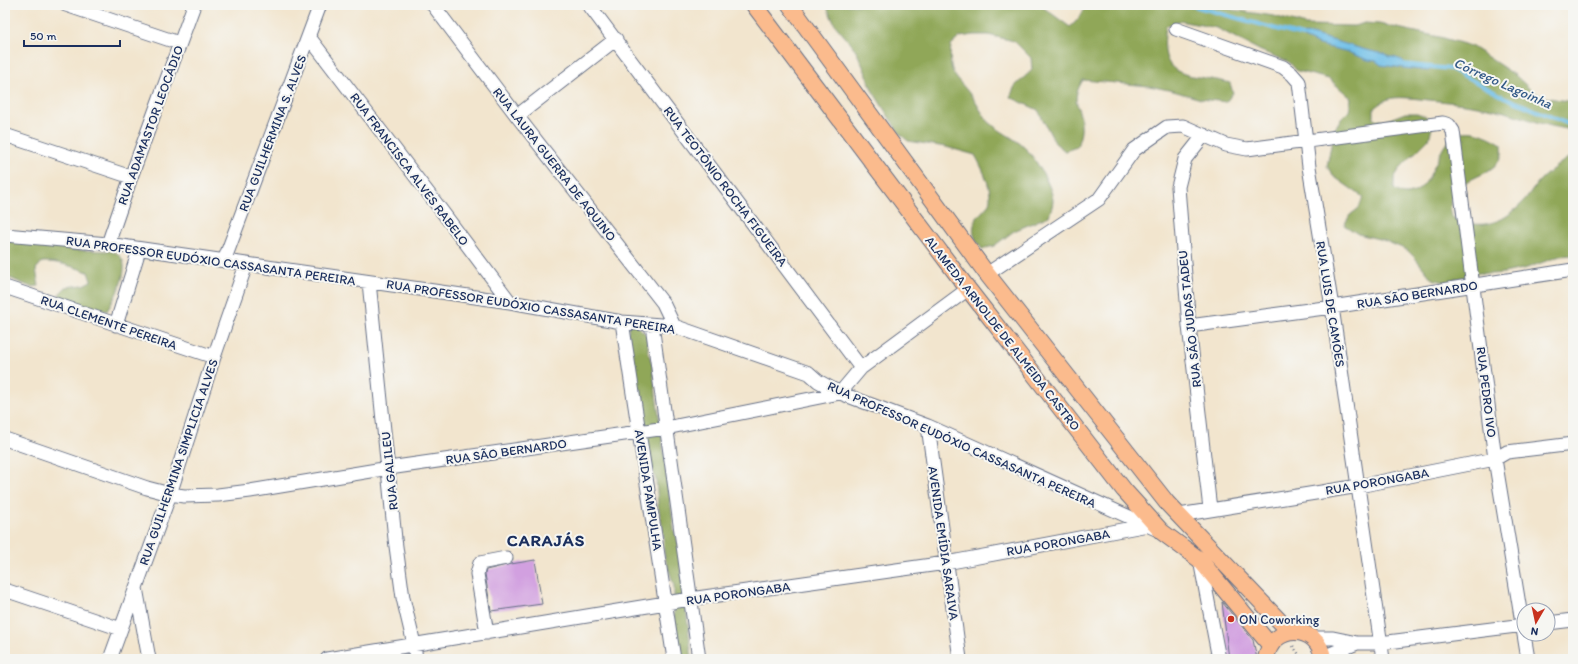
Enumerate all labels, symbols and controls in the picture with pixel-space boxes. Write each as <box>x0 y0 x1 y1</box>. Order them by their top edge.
scale bar <box>24 22 120 48</box>
text: 50 m <box>30 29 56 43</box>
street label: RUA ADAMASTOR LEOCÁDIO <box>115 43 186 207</box>
street label: RUA GUILHERMINA S. ALVES <box>236 53 309 214</box>
water label: Córrego Lagoinha <box>1451 54 1555 113</box>
street label: RUA LAURA GUERRA DE AQUINO <box>490 85 619 244</box>
street label: RUA FRANCISCA ALVES RABELO <box>347 90 472 249</box>
street label: RUA TEOTÔNIO ROCHA FIGUEIRA <box>661 103 791 270</box>
street label: RUA PROFESSOR EUDÓXIO CASSASANTA PEREIRA <box>65 233 357 288</box>
street label: ALAMEDA ARNOLDE DE ALMEIDA CASTRO <box>922 233 1083 434</box>
street label: RUA LUIS DE CAMÕES <box>1313 240 1348 368</box>
street label: RUA SÃO JUDAS TADEU <box>1175 250 1204 388</box>
street label: RUA PROFESSOR EUDÓXIO CASSASANTA PEREIRA <box>385 276 677 337</box>
street label: RUA SÃO BERNARDO <box>1356 278 1479 311</box>
street label: RUA CLEMENTE PEREIRA <box>39 292 180 353</box>
street label: RUA PEDRO IVO <box>1473 346 1500 438</box>
street label: RUA GUILHERMINA SIMPLICIA ALVES <box>136 357 221 567</box>
street label: RUA PROFESSOR EUDÓXIO CASSASANTA PEREIRA <box>825 378 1099 511</box>
street label: AVENIDA PAMPULHA <box>632 428 666 552</box>
street label: RUA GALILEU <box>378 431 401 511</box>
street label: RUA SÃO BERNARDO <box>444 436 568 467</box>
street label: AVENIDA EMÍDIA SARAIVA <box>925 465 962 622</box>
street label: RUA PORONGABA <box>1324 465 1431 498</box>
street label: RUA PORONGABA <box>1005 526 1112 559</box>
district label: CARAJÁS <box>507 530 585 550</box>
street label: RUA PORONGABA <box>685 579 792 608</box>
north arrow <box>1516 602 1556 642</box>
place label: ON Coworking <box>1239 612 1320 627</box>
marker: ON Coworking <box>1226 614 1236 624</box>
text: N <box>1530 624 1539 638</box>

